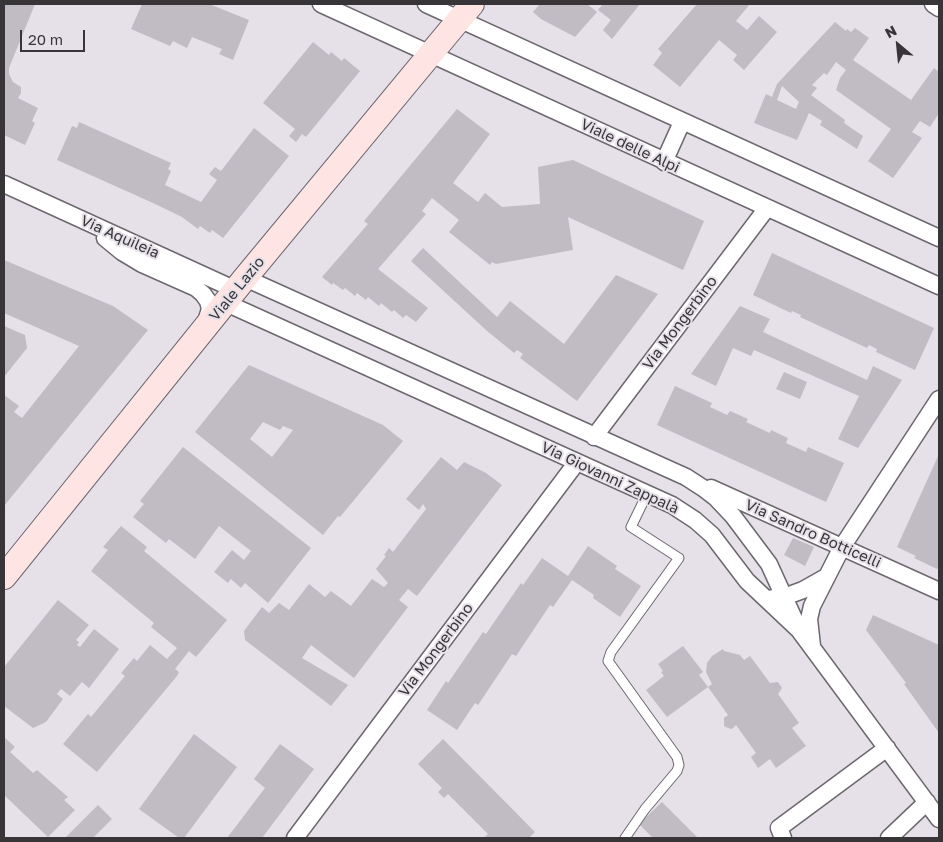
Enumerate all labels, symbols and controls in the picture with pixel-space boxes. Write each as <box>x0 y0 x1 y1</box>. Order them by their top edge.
scale bar <box>22 20 88 52</box>
north arrow <box>873 20 923 70</box>
text: N <box>882 21 899 41</box>
text: 20 m <box>28 30 63 48</box>
street label: Viale delle Alpi <box>578 115 682 177</box>
street label: Via Aquileia <box>78 212 162 262</box>
street label: Viale Lazio <box>206 253 268 325</box>
street label: Via Mongerbino <box>639 273 721 373</box>
street label: Via Giovanni Zappalà <box>538 438 682 518</box>
street label: Via Sandro Botticelli <box>742 496 884 572</box>
street label: Via Mongerbino <box>395 600 477 700</box>

